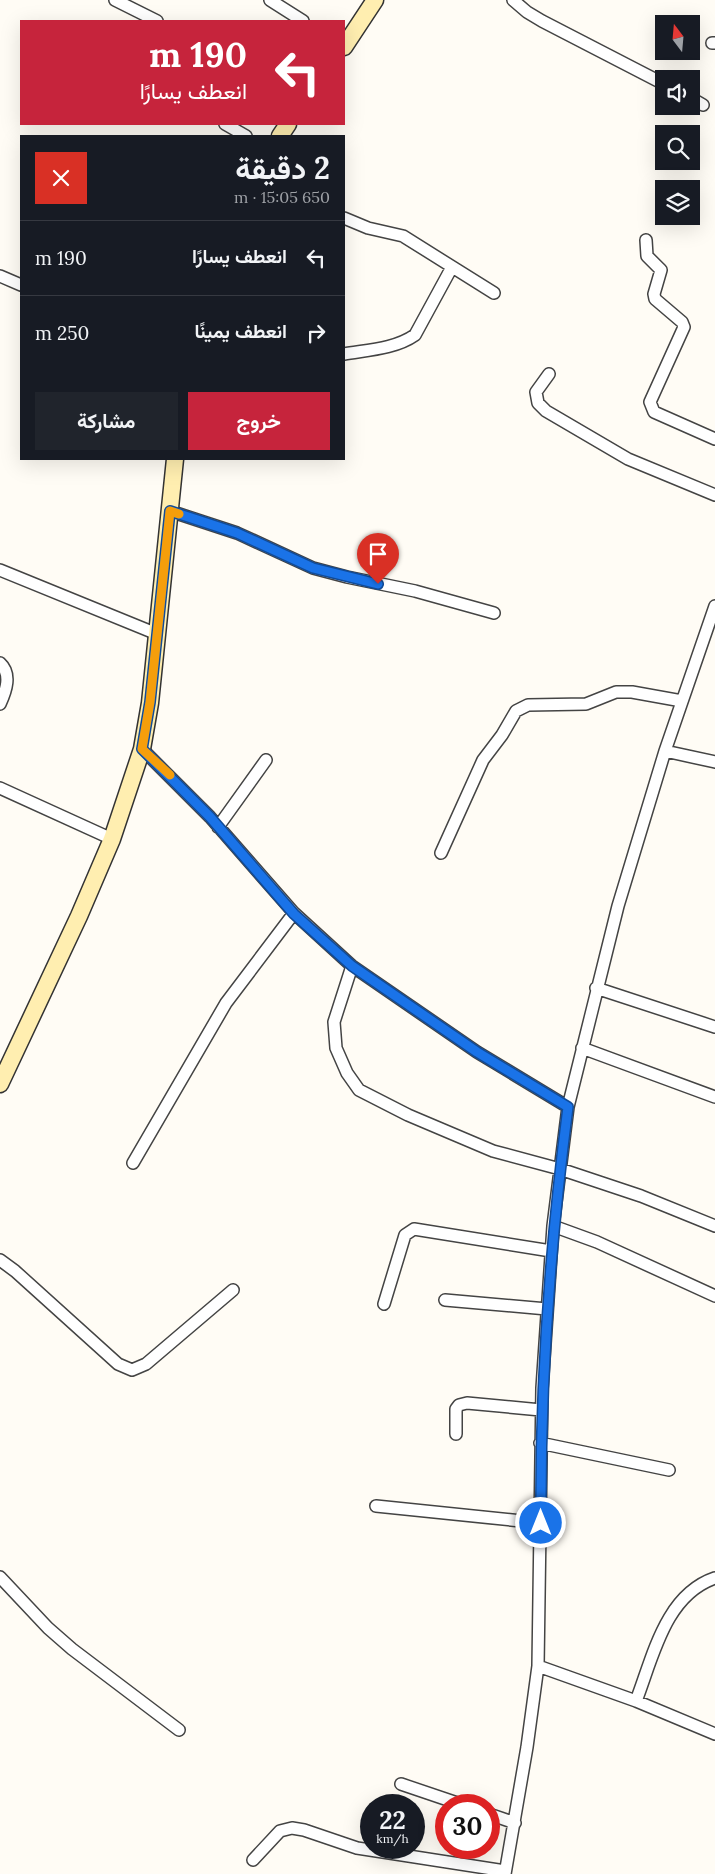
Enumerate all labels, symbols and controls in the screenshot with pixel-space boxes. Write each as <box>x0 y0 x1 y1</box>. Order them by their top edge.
north arrow <box>655 15 700 60</box>
map controls <box>655 15 700 225</box>
text: 190 m <box>149 32 247 77</box>
icon: left <box>265 40 330 105</box>
button: sound <box>655 70 700 115</box>
text: انعطف يسارًا <box>140 77 247 105</box>
button: search <box>655 125 700 170</box>
text: 2 دقيقة <box>235 149 330 187</box>
button: close <box>35 152 87 204</box>
button: layers <box>655 180 700 225</box>
text: 650 m · 15:05 <box>234 187 330 207</box>
text: انعطف يسارًا <box>192 244 287 268</box>
icon: left <box>302 244 330 272</box>
text: 190 m <box>35 246 87 270</box>
text: انعطف يمينًا <box>194 319 287 343</box>
icon: right <box>302 319 330 347</box>
text: 250 m <box>35 321 89 345</box>
button: مشاركة <box>35 392 178 450</box>
button: خروج <box>188 392 330 450</box>
pin <box>357 533 399 584</box>
icon: arrive <box>364 540 392 568</box>
position arrow <box>514 1496 566 1548</box>
speed limit sign: 30 <box>435 1794 500 1859</box>
text: 22 <box>379 1804 406 1836</box>
text: km/h <box>376 1831 409 1846</box>

